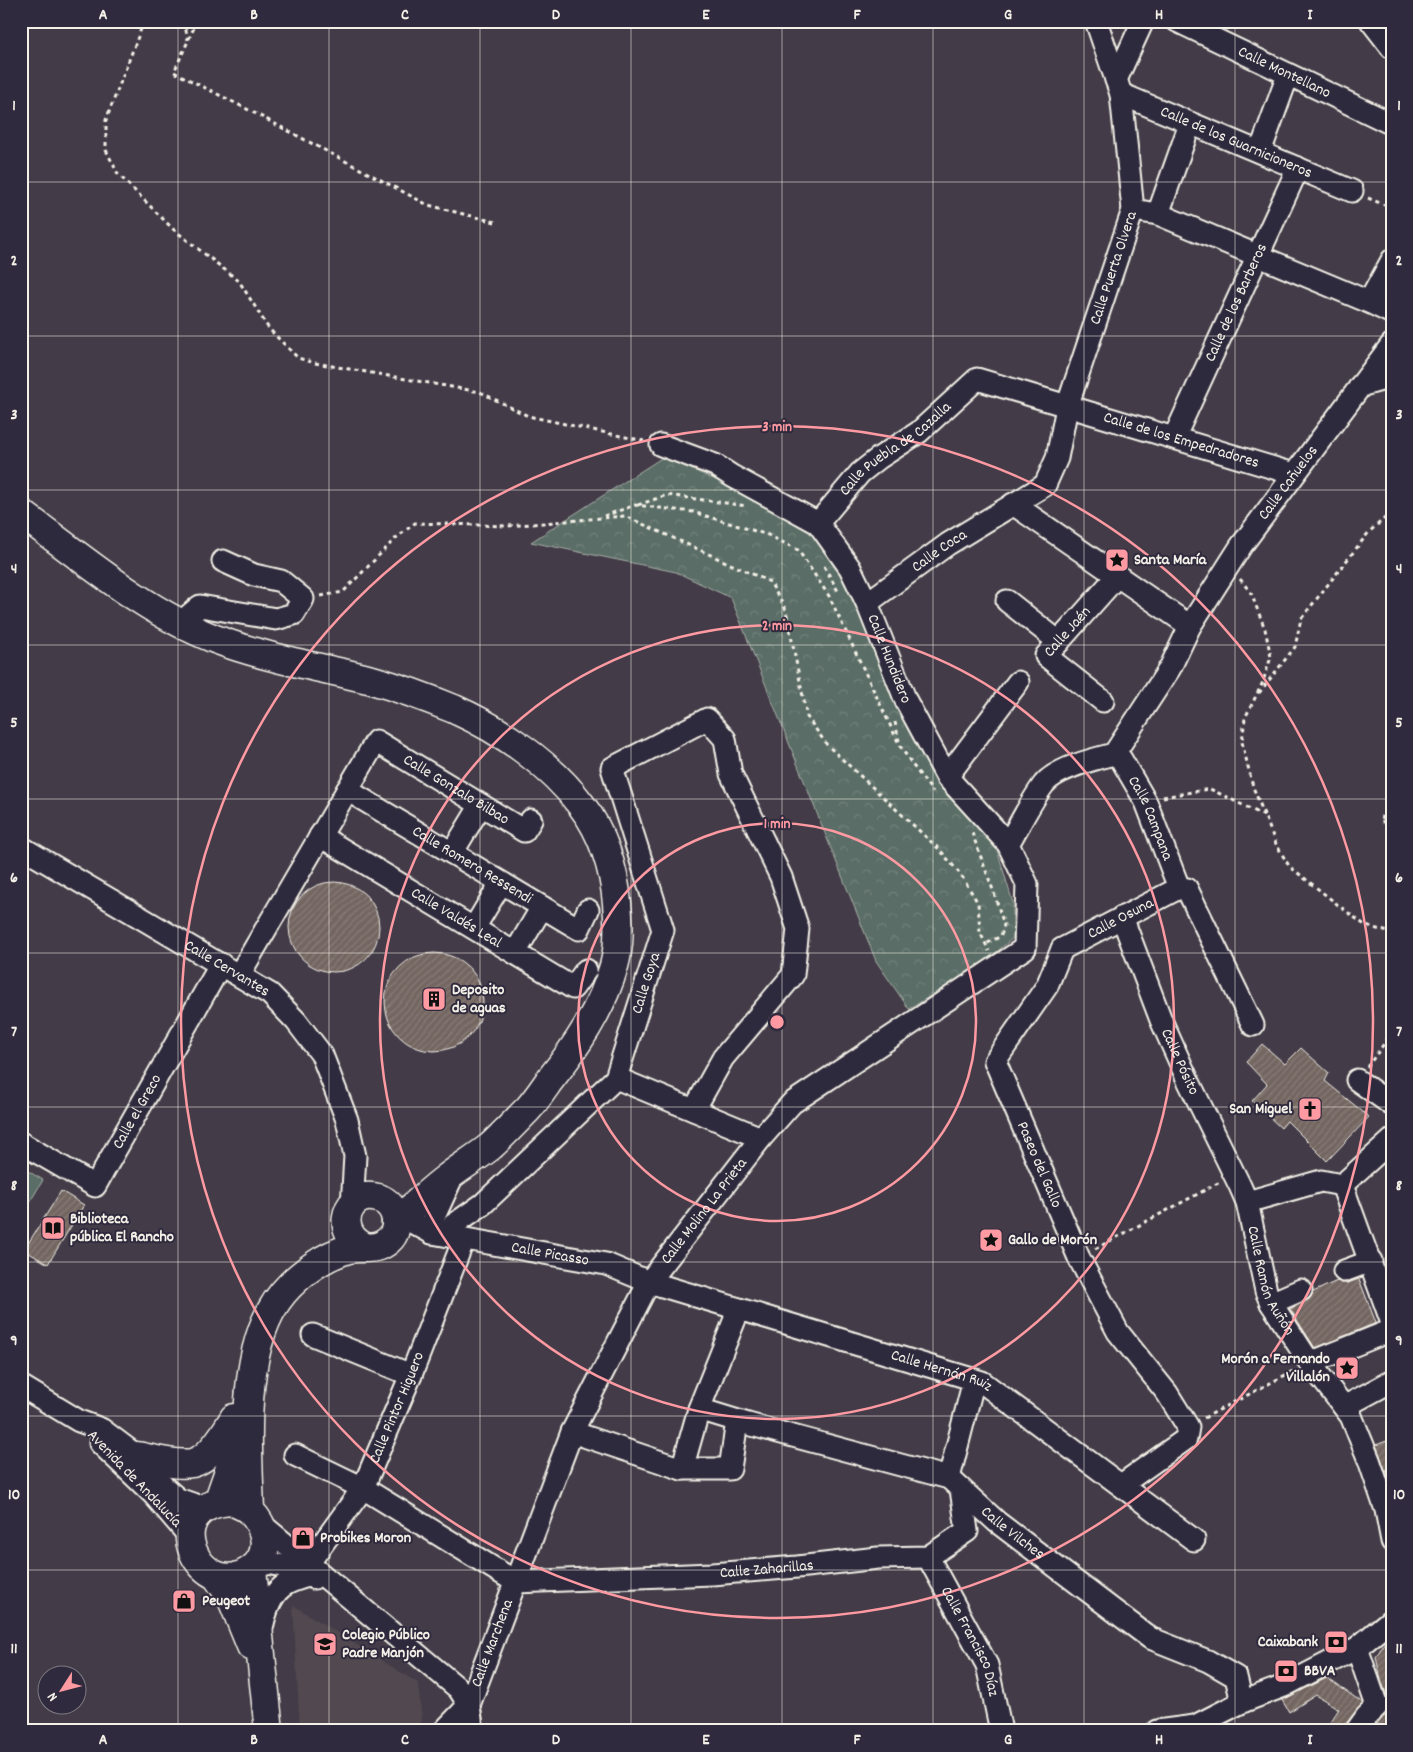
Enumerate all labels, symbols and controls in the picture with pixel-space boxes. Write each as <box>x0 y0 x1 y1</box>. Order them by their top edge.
text: A <box>99 4 108 27</box>
text: B <box>250 4 258 27</box>
text: C <box>401 4 409 27</box>
text: D <box>552 4 561 27</box>
text: E <box>702 4 710 27</box>
text: F <box>853 4 861 27</box>
text: G <box>1004 4 1012 27</box>
text: H <box>1155 4 1163 27</box>
text: I <box>1308 4 1314 27</box>
street label: Calle Montellano <box>1234 40 1335 104</box>
text: 1 <box>12 95 16 118</box>
text: 1 <box>1397 95 1401 118</box>
street label: Calle de los Guarnicioneros <box>1157 100 1316 185</box>
street label: Calle Puerta Olvera <box>1084 208 1143 328</box>
street label: Calle de los Barberos <box>1199 239 1273 366</box>
text: 2 <box>11 250 18 273</box>
text: 2 <box>1396 250 1403 273</box>
street label: Calle Puebla de Cazalla <box>834 396 957 501</box>
text: 3 <box>10 404 18 427</box>
text: 3 <box>1395 404 1403 427</box>
street label: Calle de los Empedradores <box>1101 406 1262 474</box>
text: 3 min <box>762 417 792 439</box>
street label: Calle Cañuelos <box>1253 440 1324 525</box>
street label: Calle Coca <box>907 523 972 578</box>
place icon: Santa María <box>1104 547 1130 573</box>
place label: Santa María <box>1134 549 1208 572</box>
text: 4 <box>11 558 17 581</box>
text: 4 <box>1396 558 1402 581</box>
street label: Calle Jaén <box>1039 601 1097 662</box>
street label: Calle Hundidero <box>861 611 917 707</box>
text: 2 min <box>762 616 792 638</box>
text: 5 <box>10 712 18 735</box>
text: 5 <box>1395 712 1403 735</box>
street label: Calle Gonzalo Bilbao <box>399 749 514 831</box>
street label: Calle Campana <box>1122 772 1179 864</box>
text: 1 min <box>764 814 790 836</box>
street label: Calle Romero Ressendi <box>408 820 537 910</box>
text: 6 <box>10 867 18 890</box>
text: 6 <box>1395 867 1403 890</box>
street label: Calle Valdés Leal <box>406 882 506 954</box>
street label: Calle Osuna <box>1083 892 1158 945</box>
street label: Calle Cervantes <box>180 934 274 1003</box>
street label: Calle Goya <box>626 949 667 1017</box>
place label: Deposito de aguas <box>452 979 506 1020</box>
building icon: Deposito de aguas <box>421 986 447 1012</box>
centre of rings <box>768 1013 786 1031</box>
text: 7 <box>11 1021 17 1044</box>
text: 7 <box>1396 1021 1402 1044</box>
street label: Calle Pósito <box>1155 1025 1205 1099</box>
street label: Calle el Greco <box>107 1070 168 1153</box>
church icon: San Miguel <box>1297 1096 1323 1122</box>
place label: San Miguel <box>1229 1098 1292 1121</box>
street label: Paseo del Gallo <box>1011 1118 1068 1211</box>
street label: Calle Molino La Prieta <box>655 1153 753 1269</box>
text: 8 <box>11 1175 18 1198</box>
text: 8 <box>1396 1175 1403 1198</box>
place label: Biblioteca pública El Rancho <box>70 1208 174 1249</box>
library icon: Biblioteca pública El Rancho <box>40 1215 66 1241</box>
street label: Calle Ramón Auñón <box>1241 1224 1301 1340</box>
place icon: Gallo de Morón <box>978 1227 1004 1253</box>
place label: Gallo de Morón <box>1008 1229 1097 1252</box>
street label: Calle Picasso <box>509 1236 591 1272</box>
text: 9 <box>10 1330 18 1353</box>
text: 9 <box>1395 1330 1403 1353</box>
street label: Calle Hernán Ruiz <box>888 1344 997 1397</box>
street label: Calle Pintor Higuero <box>363 1348 430 1467</box>
place label: Morón a Fernando Villalón <box>1221 1348 1330 1389</box>
place icon: Morón a Fernando Villalón <box>1334 1355 1360 1381</box>
street label: Avenida de Andalucía <box>81 1425 187 1534</box>
text: 10 <box>8 1484 20 1507</box>
text: 10 <box>1393 1484 1405 1507</box>
street label: Calle Vilches <box>975 1501 1050 1566</box>
shop icon: Probikes Moron <box>290 1525 316 1551</box>
place label: Probikes Moron <box>320 1527 411 1550</box>
street label: Calle Zaharillas <box>719 1554 815 1585</box>
street label: Calle Francisco Díaz <box>935 1582 1005 1699</box>
shop icon: Peugeot <box>171 1588 197 1614</box>
place label: Peugeot <box>202 1590 250 1613</box>
street label: Calle Marchena <box>465 1596 520 1691</box>
place label: Colegio Público Padre Manjón <box>342 1624 430 1665</box>
bank icon: Caixabank <box>1323 1629 1349 1655</box>
school or university icon: Colegio Público Padre Manjón <box>312 1631 338 1657</box>
place label: Caixabank <box>1258 1631 1318 1654</box>
text: 11 <box>10 1638 18 1661</box>
text: 11 <box>1395 1638 1403 1661</box>
bank icon: BBVA <box>1273 1658 1299 1684</box>
place label: BBVA <box>1304 1660 1336 1683</box>
north arrow <box>38 1664 88 1714</box>
text: N <box>43 1688 63 1705</box>
text: A <box>99 1729 108 1752</box>
text: B <box>250 1729 258 1752</box>
text: C <box>401 1729 409 1752</box>
text: D <box>552 1729 561 1752</box>
text: E <box>702 1729 710 1752</box>
text: F <box>853 1729 861 1752</box>
text: G <box>1004 1729 1012 1752</box>
text: H <box>1155 1729 1163 1752</box>
text: I <box>1308 1729 1314 1752</box>

